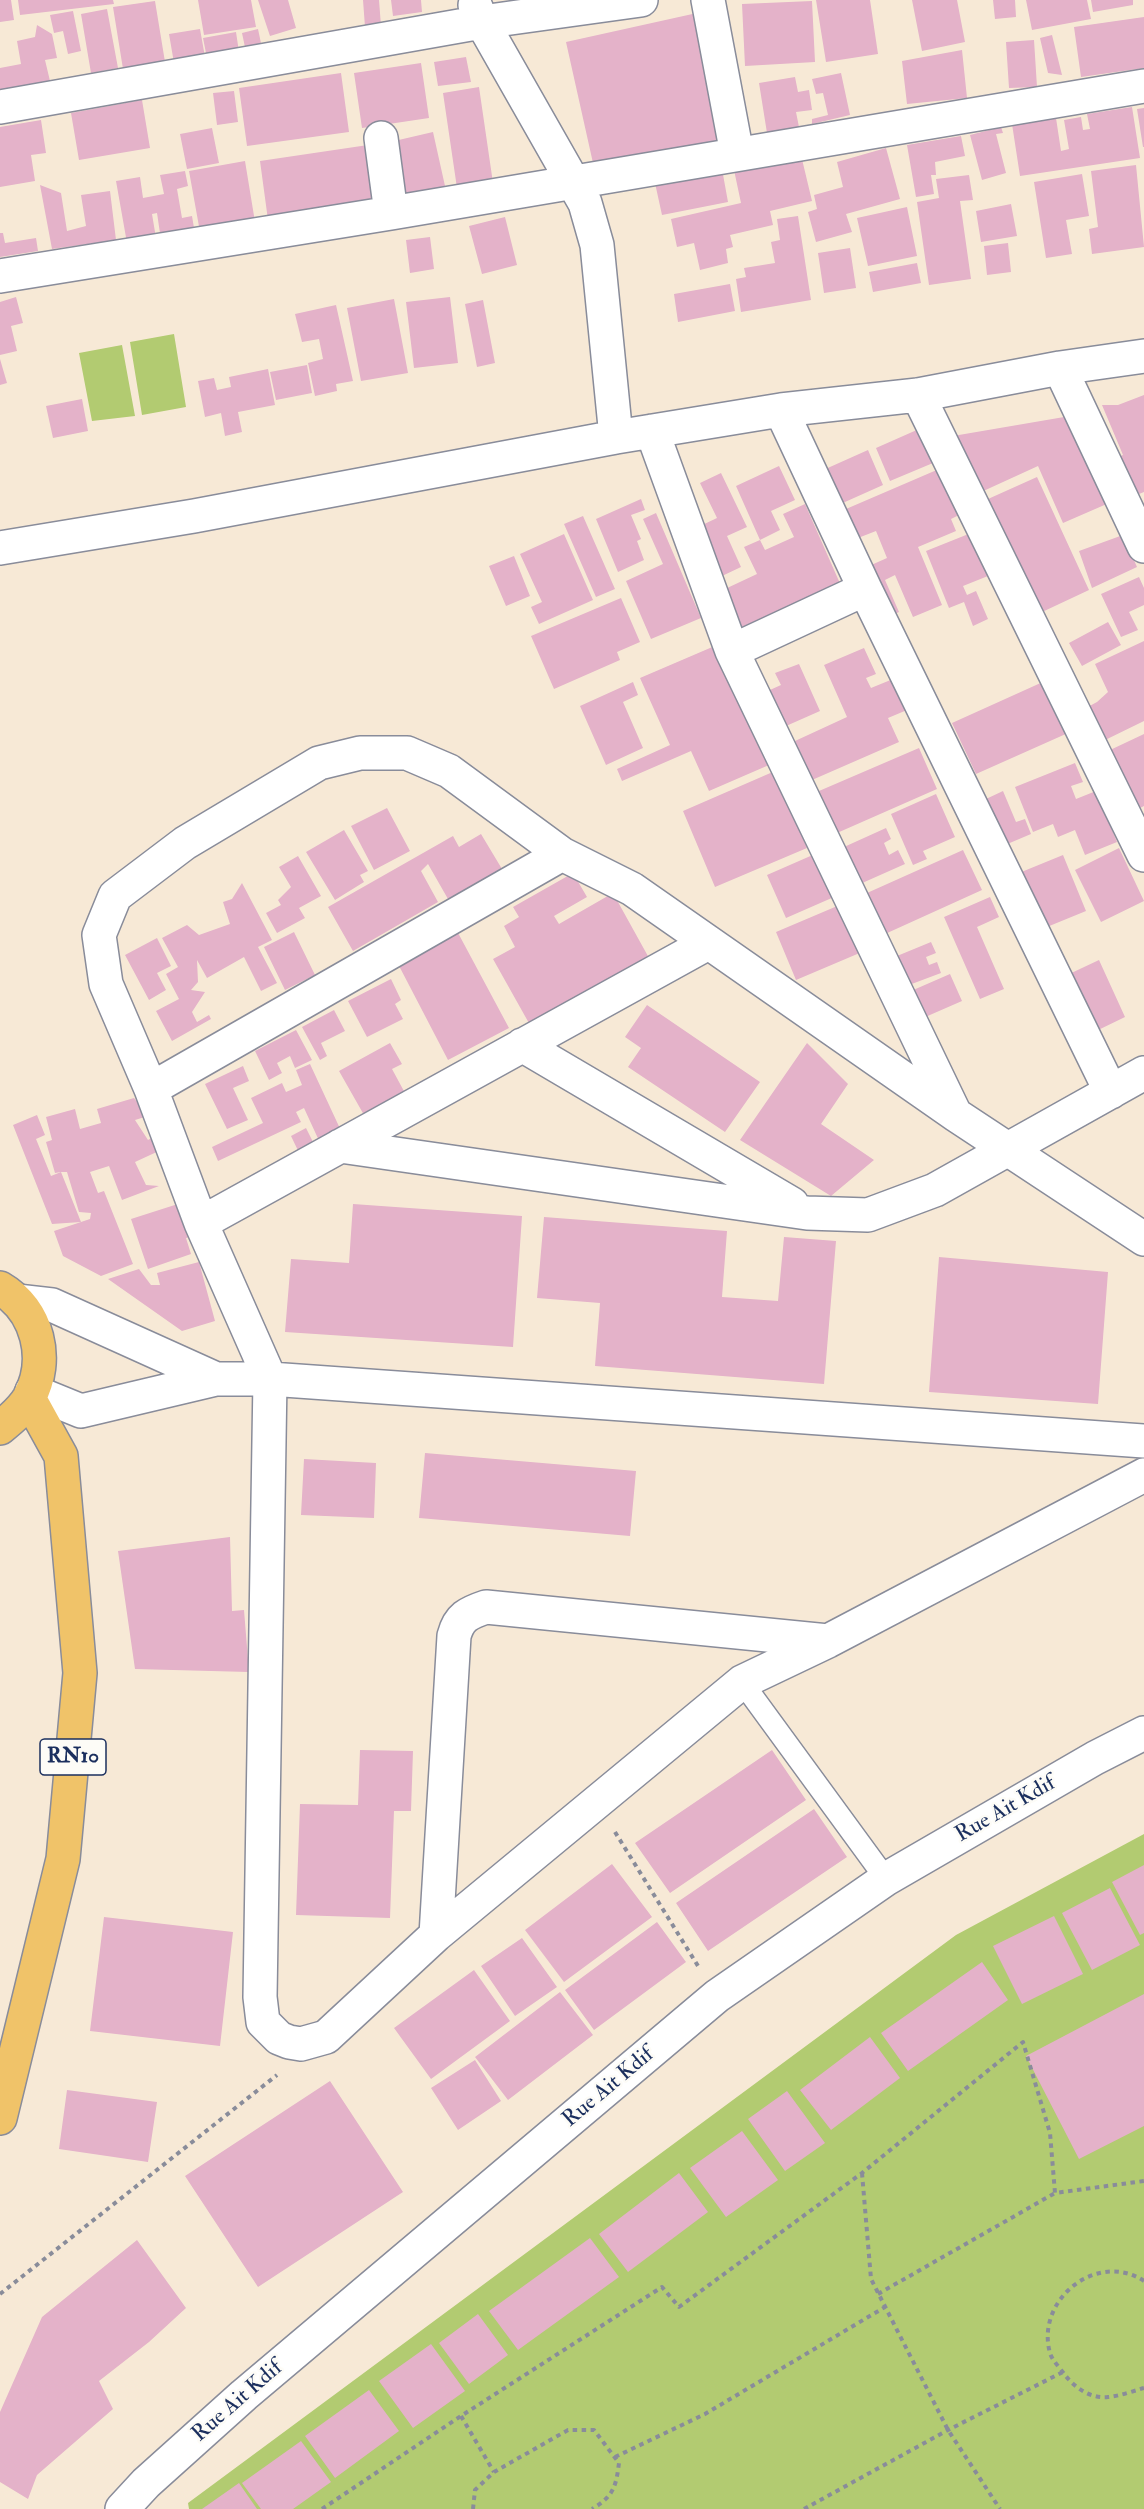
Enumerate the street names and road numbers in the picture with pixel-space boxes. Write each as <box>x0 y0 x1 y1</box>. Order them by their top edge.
road number: RN10 <box>40 1739 106 1775</box>
street label: Rue Ait Kdif <box>951 1771 1061 1849</box>
street label: Rue Ait Kdif <box>558 2042 660 2134</box>
street label: Rue Ait Kdif <box>187 2356 289 2448</box>

